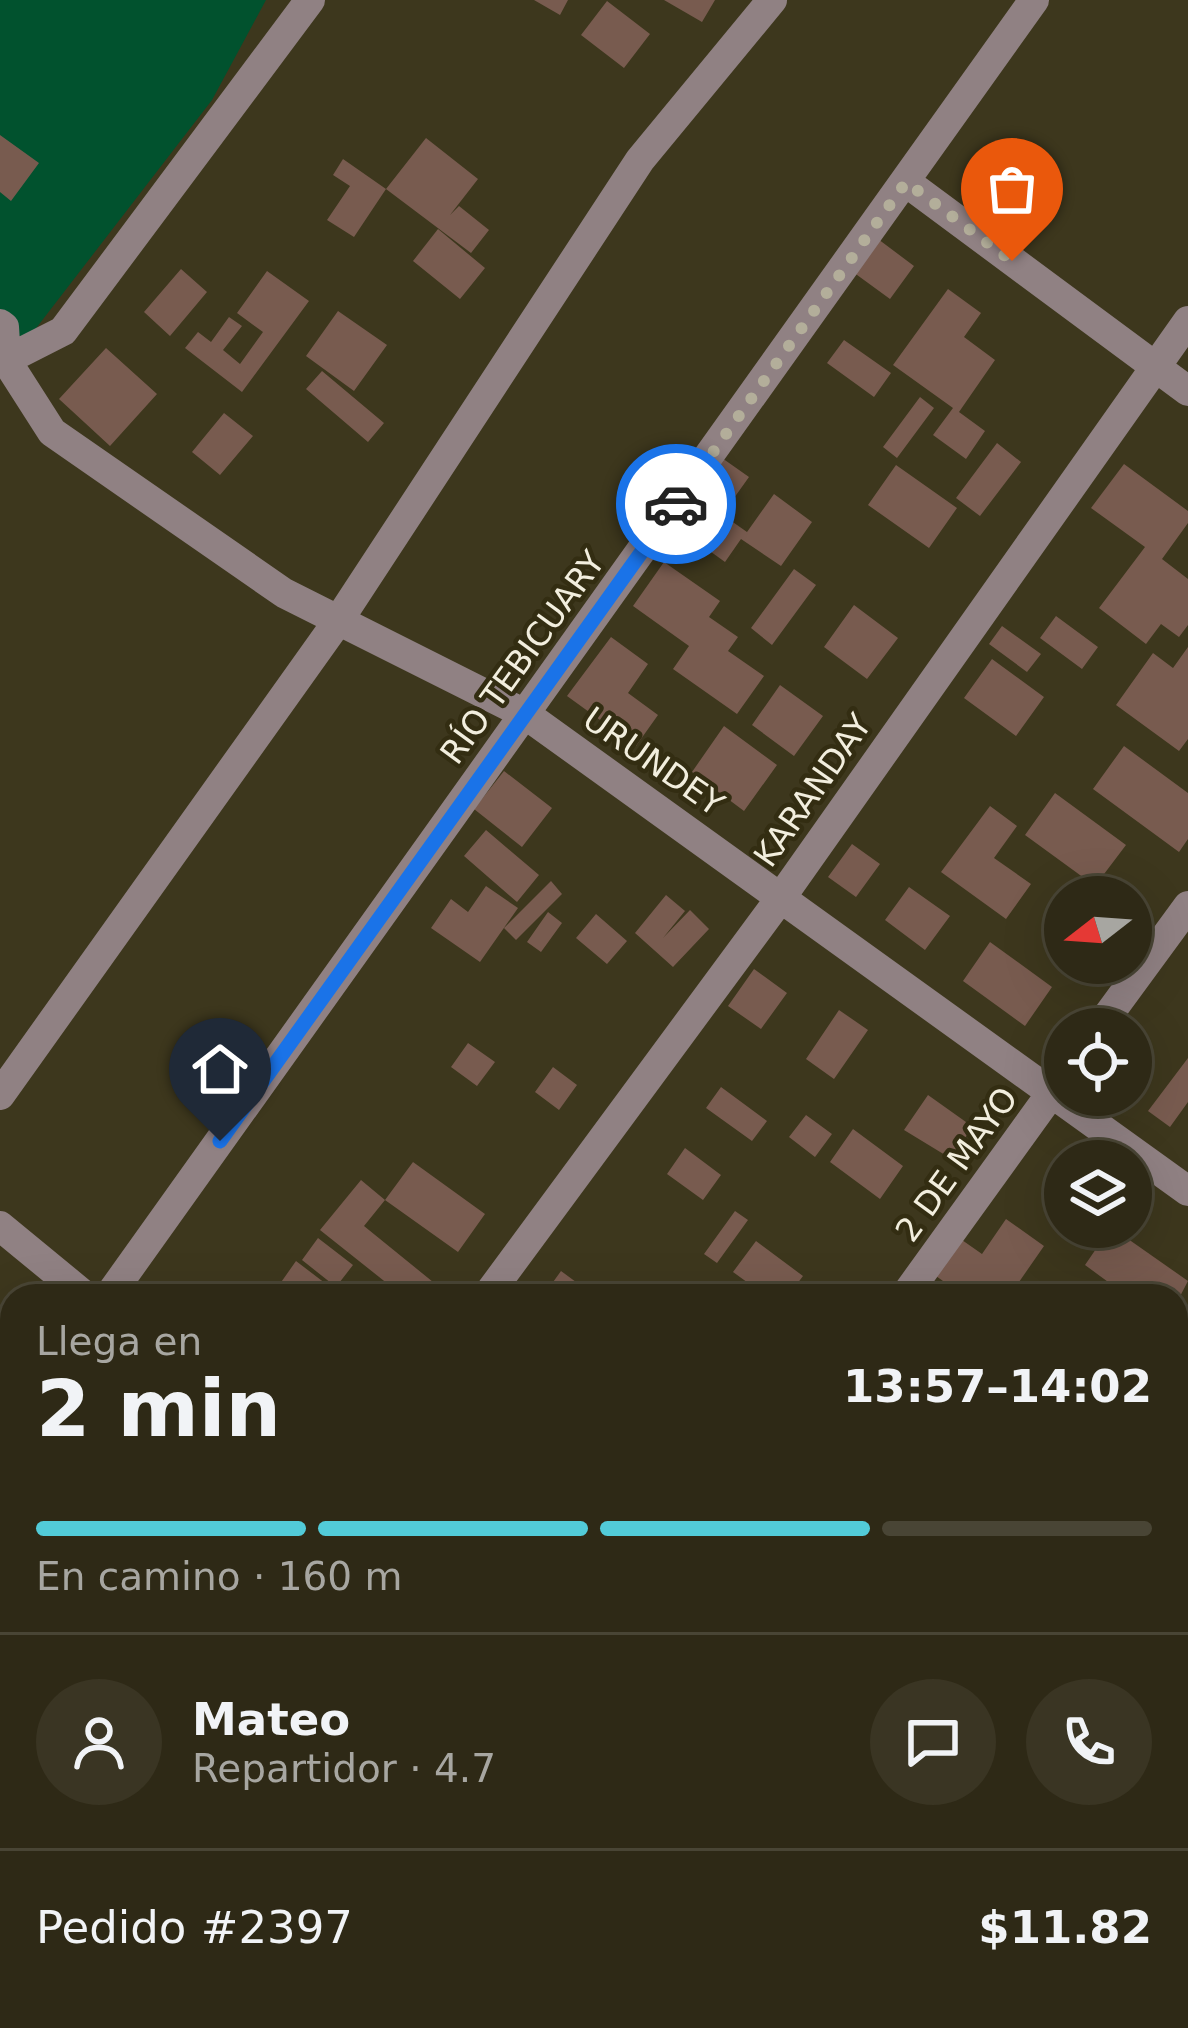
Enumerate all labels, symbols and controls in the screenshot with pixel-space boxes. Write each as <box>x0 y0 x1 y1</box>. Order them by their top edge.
pin <box>961 138 1063 261</box>
icon: bag <box>979 156 1045 222</box>
courier <box>616 444 736 564</box>
icon: car <box>643 471 709 537</box>
street label: RÍO TEBICUARY <box>431 542 613 771</box>
street label: URUNDEY <box>576 699 732 824</box>
street label: KARANDAY <box>746 706 880 874</box>
north arrow <box>1044 876 1152 984</box>
map controls <box>1044 876 1152 1248</box>
button: locate <box>1044 1008 1152 1116</box>
pin <box>169 1018 271 1141</box>
icon: home <box>187 1036 253 1102</box>
street label: 2 DE MAYO <box>887 1080 1025 1249</box>
button: layers <box>1044 1140 1152 1248</box>
text: Llega en <box>36 1319 202 1364</box>
text: 13:57–14:02 <box>843 1360 1152 1413</box>
text: 2 min <box>36 1364 281 1454</box>
text: En camino · 160 m <box>36 1554 403 1599</box>
button: person <box>36 1679 162 1805</box>
button: chat <box>870 1679 996 1805</box>
button: phone <box>1026 1679 1152 1805</box>
text: Mateo <box>192 1693 350 1746</box>
text: Repartidor · 4.7 <box>192 1746 496 1791</box>
text: Pedido #2397 <box>36 1901 353 1954</box>
text: $11.82 <box>978 1901 1152 1954</box>

